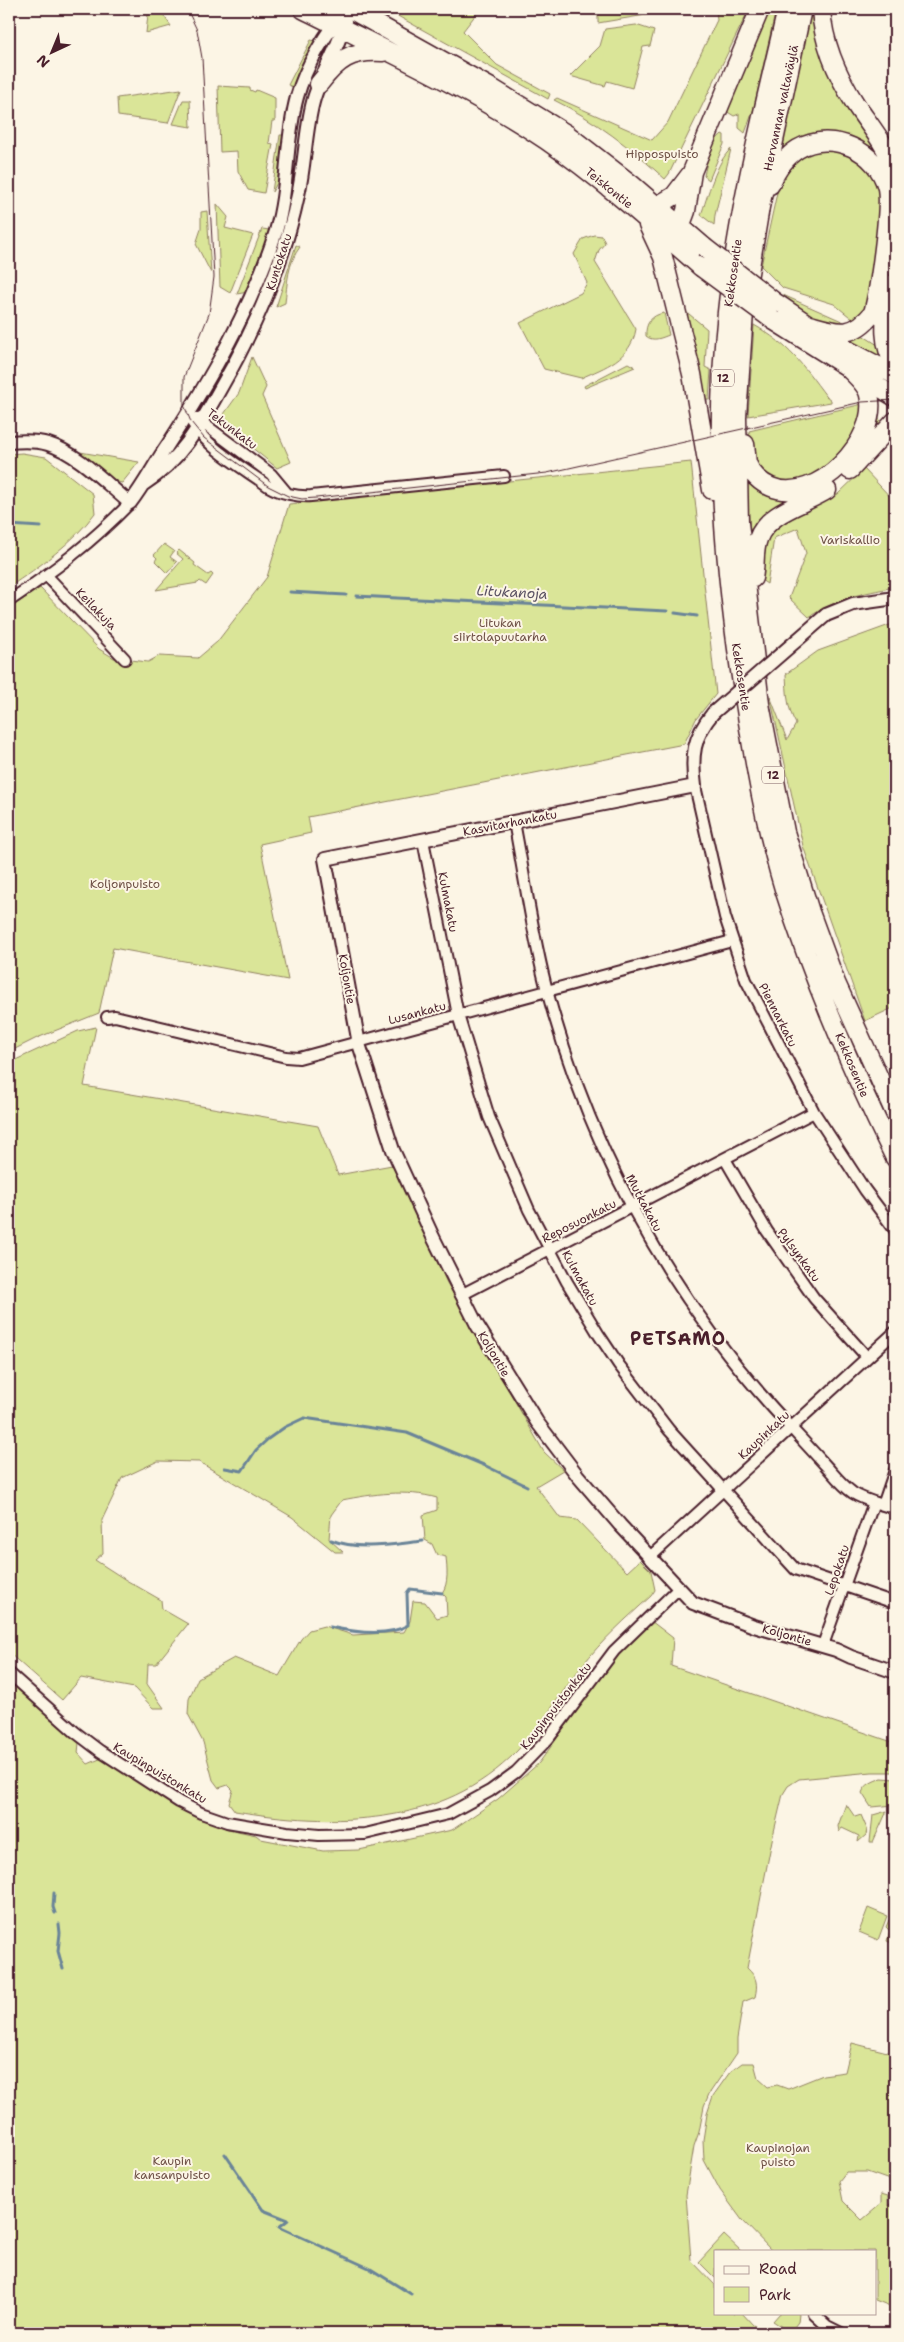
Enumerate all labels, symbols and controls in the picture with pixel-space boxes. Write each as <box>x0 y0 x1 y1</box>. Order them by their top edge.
north arrow <box>28 28 78 78</box>
street label: Hervannan valtaväylä <box>760 43 802 173</box>
text: N <box>33 51 53 72</box>
park label: Hippospuisto <box>626 146 698 162</box>
street label: Teiskontie <box>582 164 636 212</box>
street label: Kuntokatu <box>262 231 296 293</box>
street label: Kekkosentie <box>720 238 746 308</box>
road number: 12 <box>712 369 734 386</box>
street label: Tekunkatu <box>204 405 260 453</box>
park label: Variskallio <box>820 532 880 548</box>
water label: Litukanoja <box>476 581 548 603</box>
street label: Keilakuja <box>72 585 120 634</box>
park label: Litukan siirtolapuutarha <box>453 615 547 645</box>
street label: Kekkosentie <box>728 642 754 712</box>
road number: 12 <box>762 766 784 784</box>
street label: Kasvitarhankatu <box>462 806 558 840</box>
street label: Kulmakatu <box>434 870 462 934</box>
park label: Koljonpuisto <box>90 876 160 892</box>
street label: Koljontie <box>335 953 359 1005</box>
street label: Piennarkatu <box>755 980 801 1050</box>
street label: Lusankatu <box>386 998 448 1028</box>
street label: Kekkosentie <box>831 1030 873 1100</box>
street label: Mutkakatu <box>622 1171 666 1235</box>
street label: Reposuonkatu <box>539 1195 619 1247</box>
street label: Pylsynkatu <box>774 1225 824 1285</box>
street label: Kulmakatu <box>558 1247 602 1309</box>
district label: PETSAMO <box>630 1327 726 1351</box>
street label: Koljontie <box>474 1328 514 1380</box>
street label: Kaupinkatu <box>735 1407 793 1463</box>
street label: Lepokatu <box>821 1542 853 1598</box>
street label: Koljontie <box>760 1620 814 1650</box>
street label: Kaupinpuistonkatu <box>517 1659 595 1753</box>
street label: Kaupinpuistonkatu <box>110 1739 210 1807</box>
park label: Kaupinojan puisto <box>746 2140 810 2170</box>
park label: Kaupin kansanpuisto <box>134 2153 210 2183</box>
legend <box>714 2250 876 2314</box>
text: Road <box>759 2259 797 2279</box>
text: Park <box>759 2285 791 2305</box>

